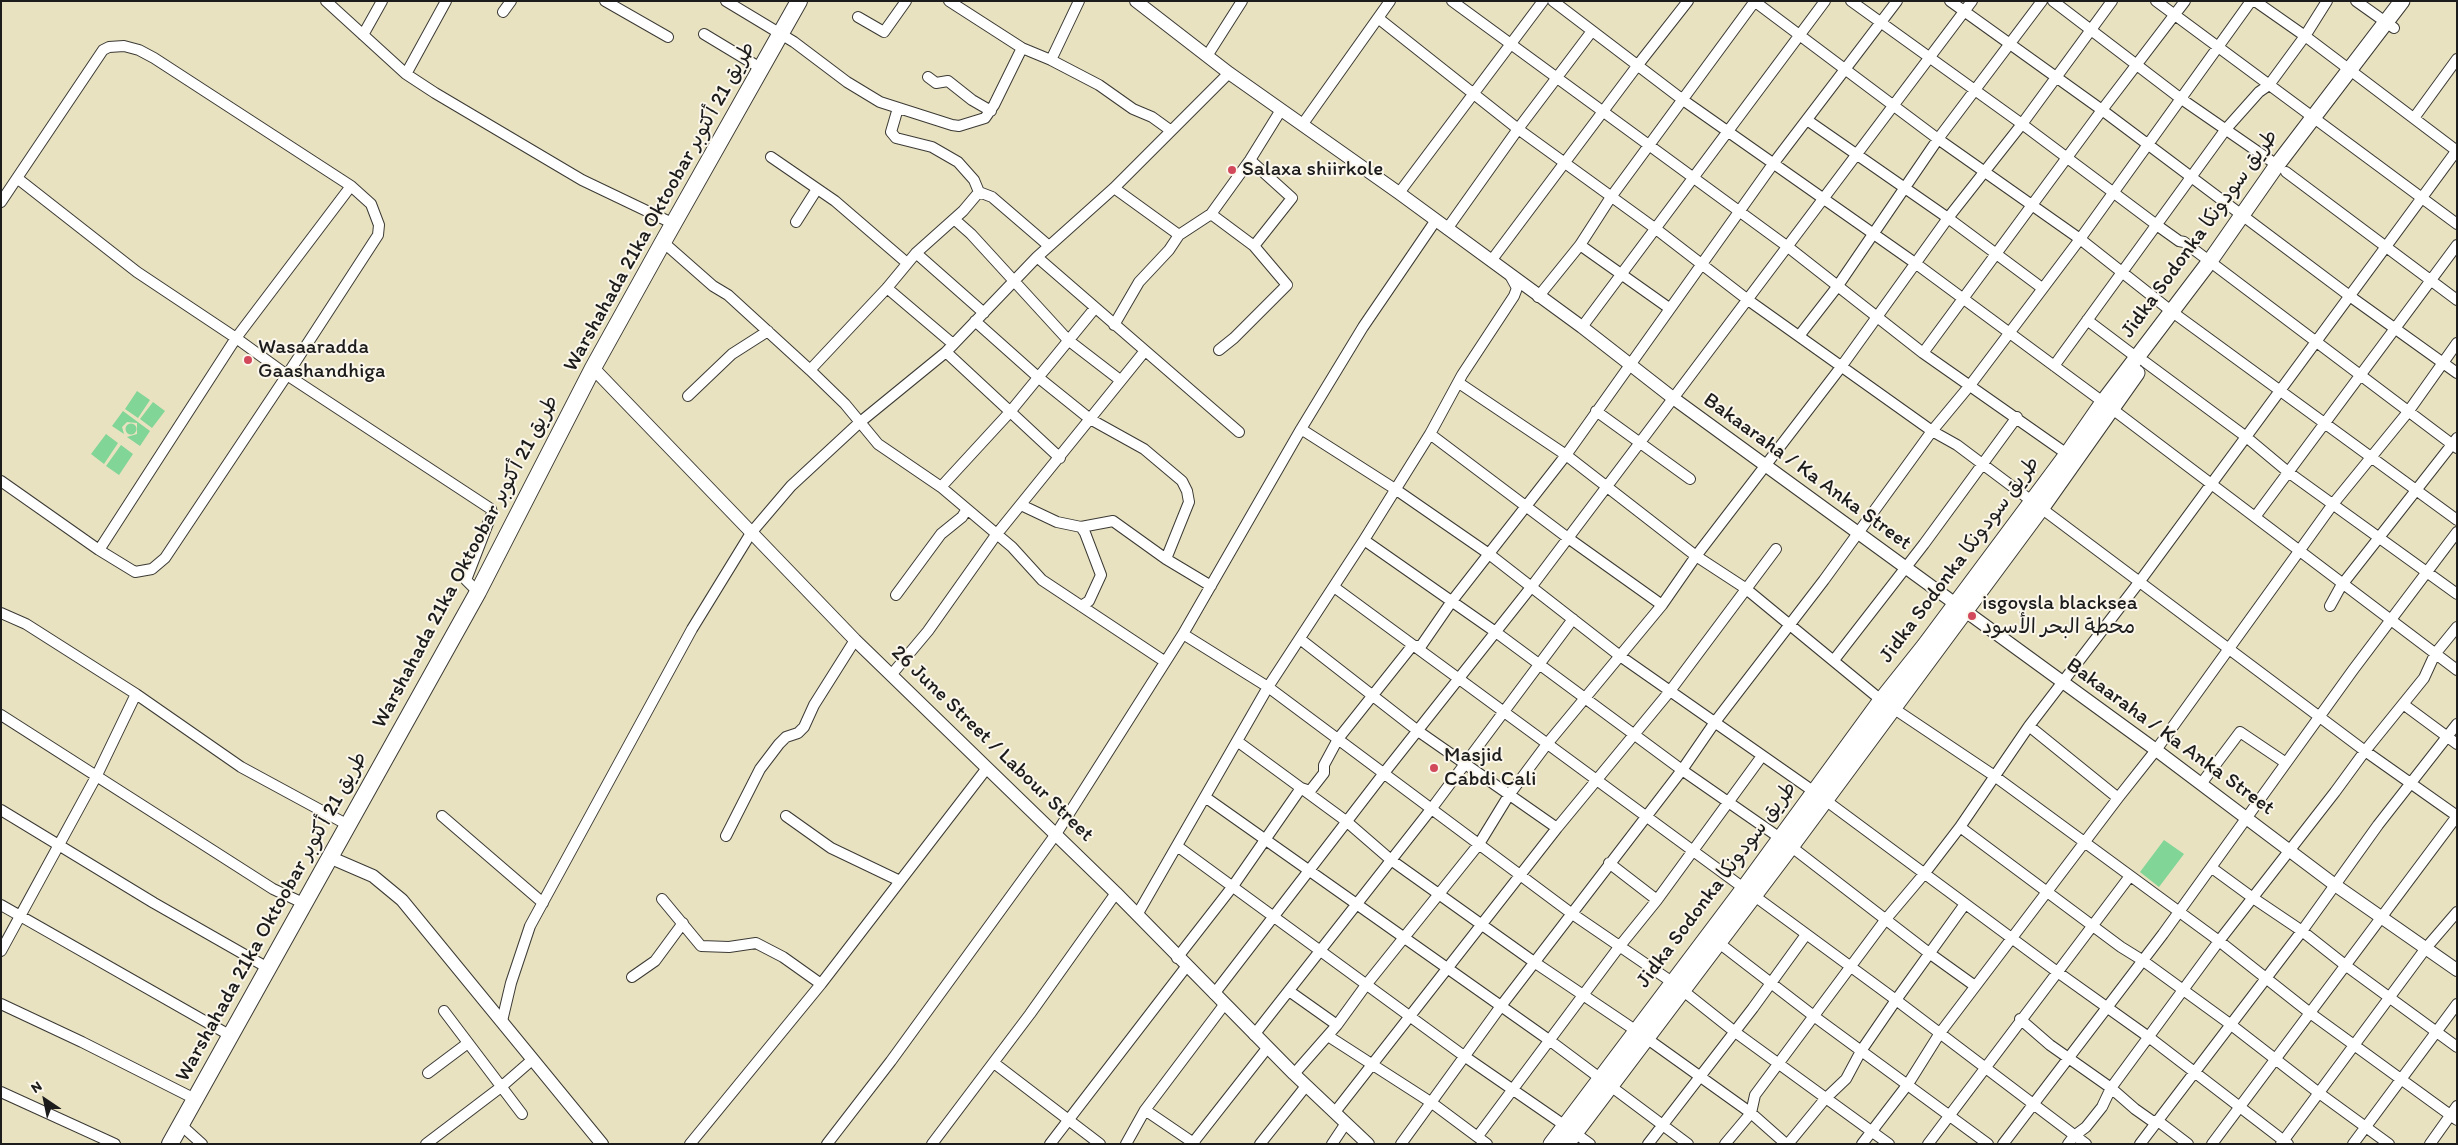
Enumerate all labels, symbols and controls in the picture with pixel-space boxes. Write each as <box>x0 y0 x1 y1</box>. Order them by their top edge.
street label: Warshahada 21ka Oktoobar طريق 21 أكتوبر <box>559 38 761 376</box>
street label: Jidka Sodonka طريق سودونكا <box>2116 125 2284 343</box>
place label: Salaxa shiirkole <box>1242 157 1383 183</box>
marker: Salaxa shiirkole <box>1226 164 1238 176</box>
place label: Wasaaradda Gaashandhiga <box>258 335 385 385</box>
marker: Wasaaradda Gaashandhiga <box>242 354 254 366</box>
street label: Bakaaraha / Ka Anka Street <box>1698 388 1916 556</box>
street label: Warshahada 21ka Oktoobar طريق 21 أكتوبر <box>367 391 565 733</box>
street label: Jidka Sodonka طريق سودونكا <box>1874 452 2046 668</box>
place label: isgoysla blacksea محطة البحر الأسود <box>1982 591 2138 641</box>
marker: isgoysla blacksea محطة البحر الأسود <box>1966 610 1978 622</box>
street label: 26 June Street / Labour Street <box>885 640 1099 848</box>
street label: Bakaaraha / Ka Anka Street <box>2061 653 2279 821</box>
place label: Masjid Cabdi Cali <box>1444 743 1536 793</box>
street label: Warshahada 21ka Oktoobar طريق 21 أكتوبر <box>171 748 373 1086</box>
marker: Masjid Cabdi Cali <box>1428 762 1440 774</box>
street label: Jidka Sodonka طريق سودونكا <box>1631 777 1803 993</box>
north arrow <box>20 1075 70 1125</box>
text: N <box>28 1077 45 1097</box>

